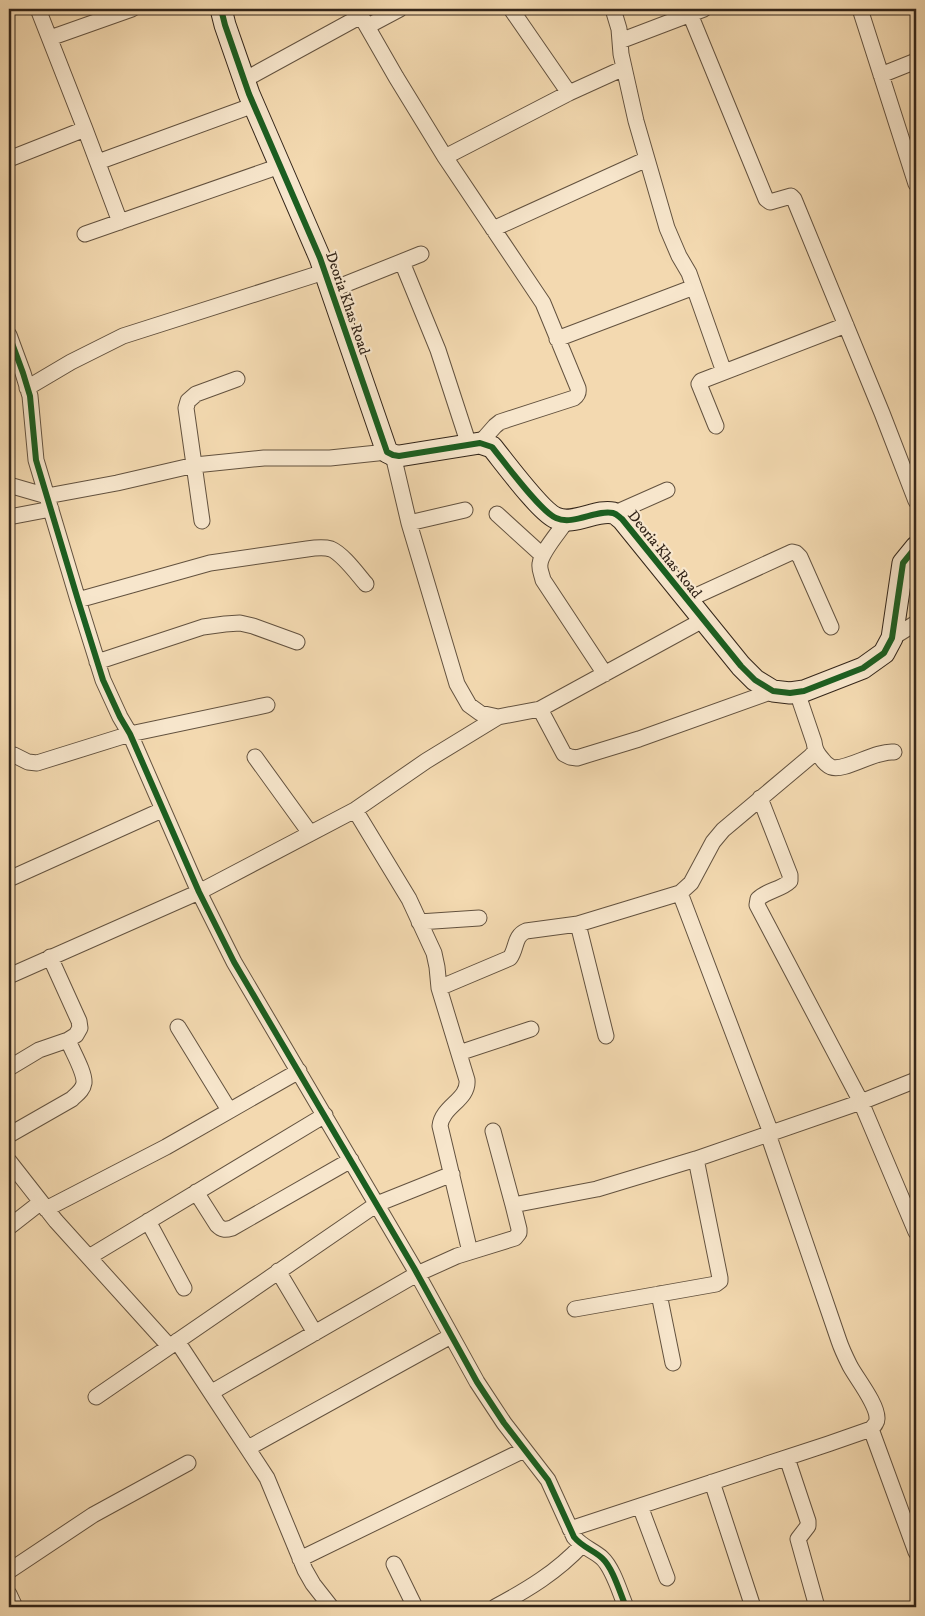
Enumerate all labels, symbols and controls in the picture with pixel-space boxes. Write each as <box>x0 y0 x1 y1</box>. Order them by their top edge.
street label: Deoria Khas Road <box>321 249 374 358</box>
street label: Deoria Khas Road <box>623 506 706 603</box>

